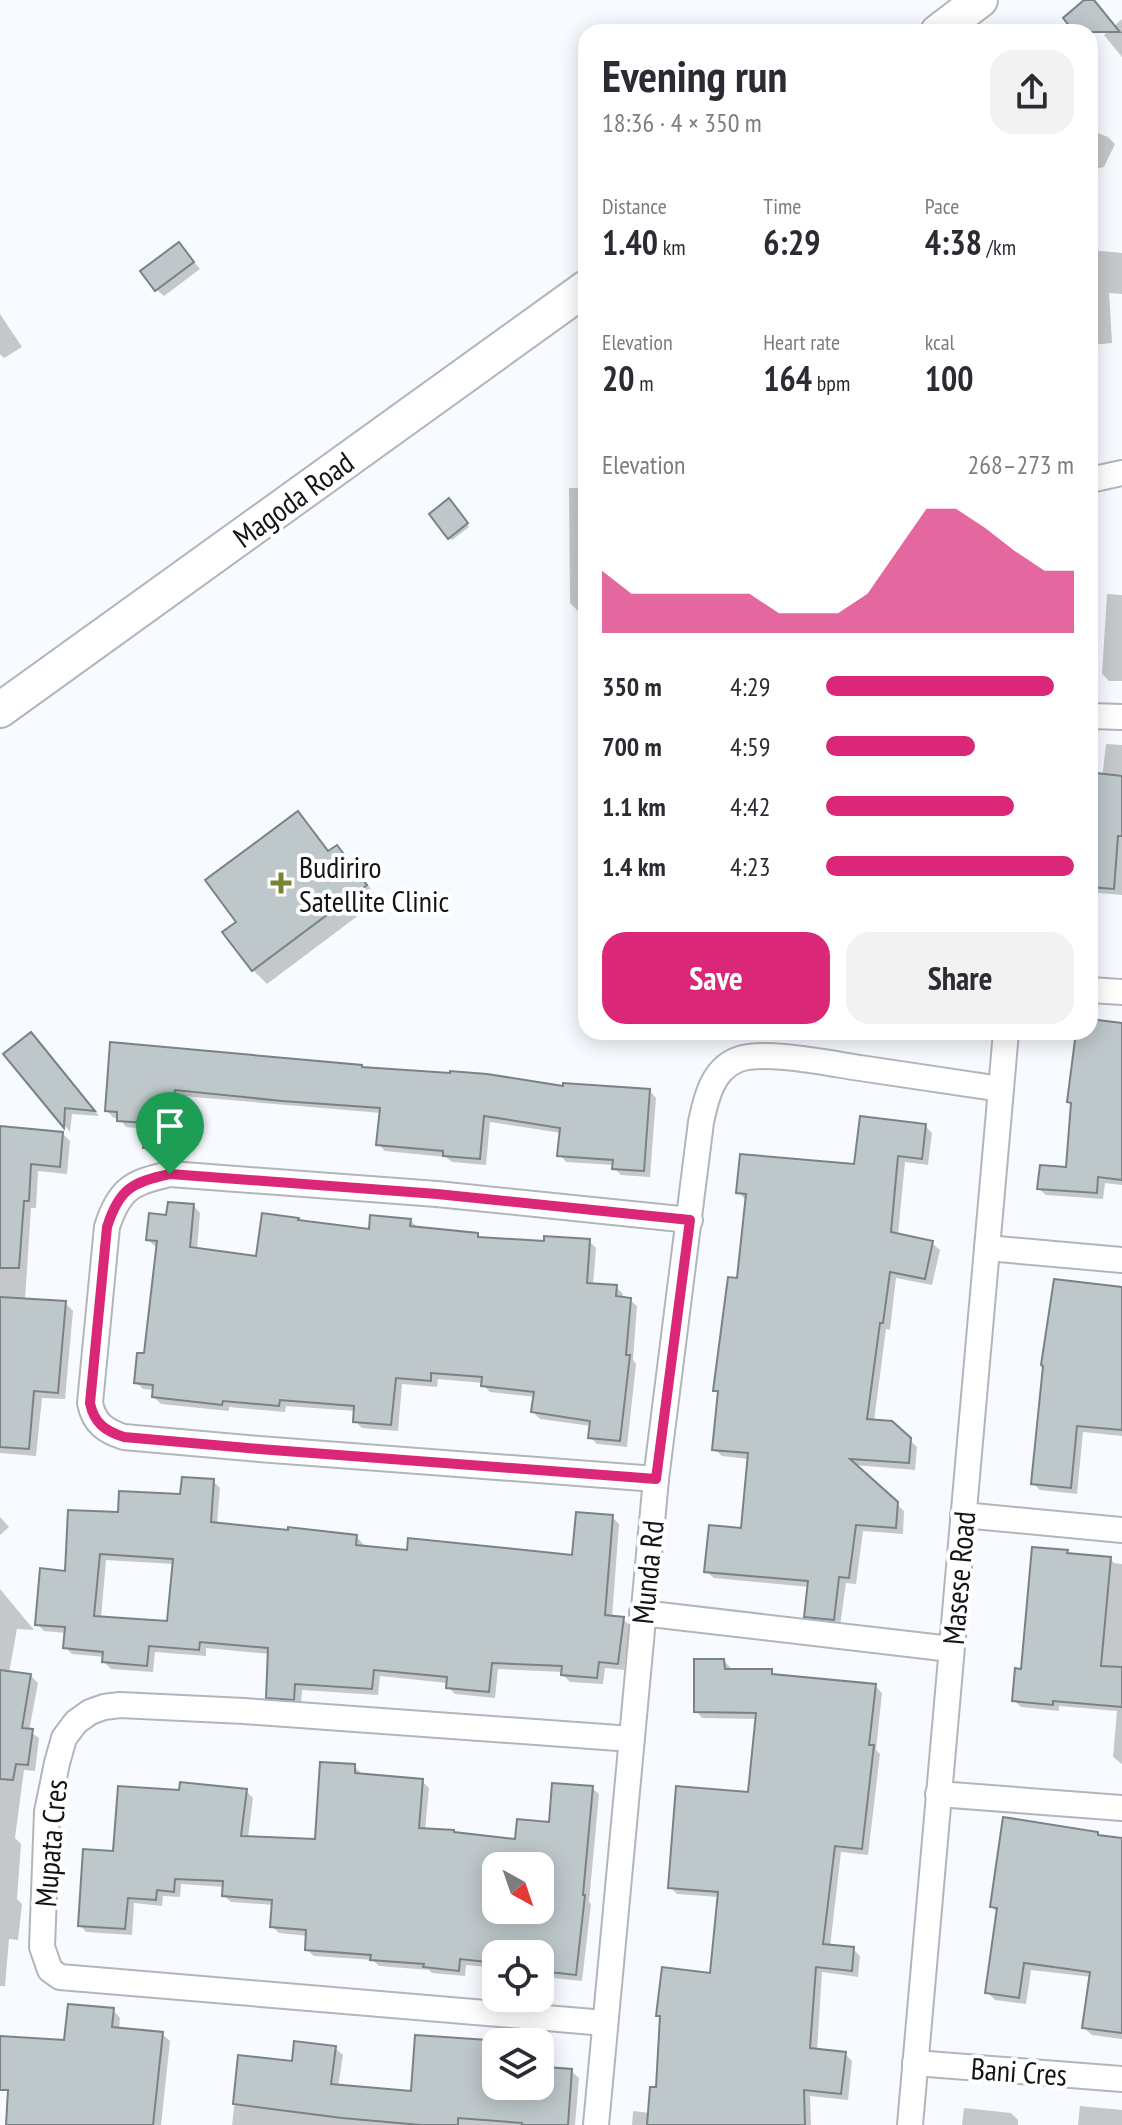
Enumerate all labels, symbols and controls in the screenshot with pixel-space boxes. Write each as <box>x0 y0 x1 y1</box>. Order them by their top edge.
text: Evening run <box>602 47 787 104</box>
button: share <box>990 50 1074 134</box>
text: 18:36 · 4 × 350 m <box>602 106 762 139</box>
text: Distance <box>602 192 667 220</box>
text: Time <box>763 192 801 220</box>
text: Pace <box>925 192 959 220</box>
text: 1.40 <box>602 220 658 264</box>
text: 6:29 <box>763 220 821 264</box>
text: 4:38 <box>925 220 982 264</box>
text: km <box>658 233 686 261</box>
text: /km <box>982 233 1016 261</box>
text: Elevation <box>602 328 673 356</box>
text: Heart rate <box>763 328 840 356</box>
text: kcal <box>925 328 955 356</box>
text: 20 <box>602 356 635 400</box>
text: 164 <box>763 356 812 400</box>
text: 100 <box>925 356 973 400</box>
text: m <box>635 369 654 397</box>
text: bpm <box>812 369 850 397</box>
street label: Magoda Road <box>225 442 361 556</box>
text: Elevation <box>602 448 685 481</box>
text: 268–273 m <box>968 448 1074 481</box>
text: 350 m <box>602 670 662 703</box>
text: 4:29 <box>730 670 770 703</box>
text: 700 m <box>602 730 662 763</box>
text: 4:59 <box>730 730 770 763</box>
text: 1.1 km <box>602 790 666 823</box>
text: 4:42 <box>730 790 770 823</box>
place label: Budiriro Satellite Clinic <box>299 847 449 920</box>
text: 1.4 km <box>602 850 666 883</box>
text: 4:23 <box>730 850 770 883</box>
marker: Budiriro Satellite Clinic <box>270 872 292 894</box>
button: Save <box>602 932 830 1024</box>
button: Share <box>846 932 1074 1024</box>
pin <box>136 1092 204 1174</box>
icon: arrive <box>148 1104 192 1148</box>
street label: Masese Road <box>933 1510 983 1646</box>
street label: Munda Rd <box>622 1518 672 1626</box>
street label: Mupata Cres <box>25 1778 75 1908</box>
north arrow <box>482 1852 554 1924</box>
map controls <box>482 1852 554 2100</box>
button: locate <box>482 1940 554 2012</box>
button: layers <box>482 2028 554 2100</box>
street label: Bani Cres <box>970 2048 1068 2094</box>

